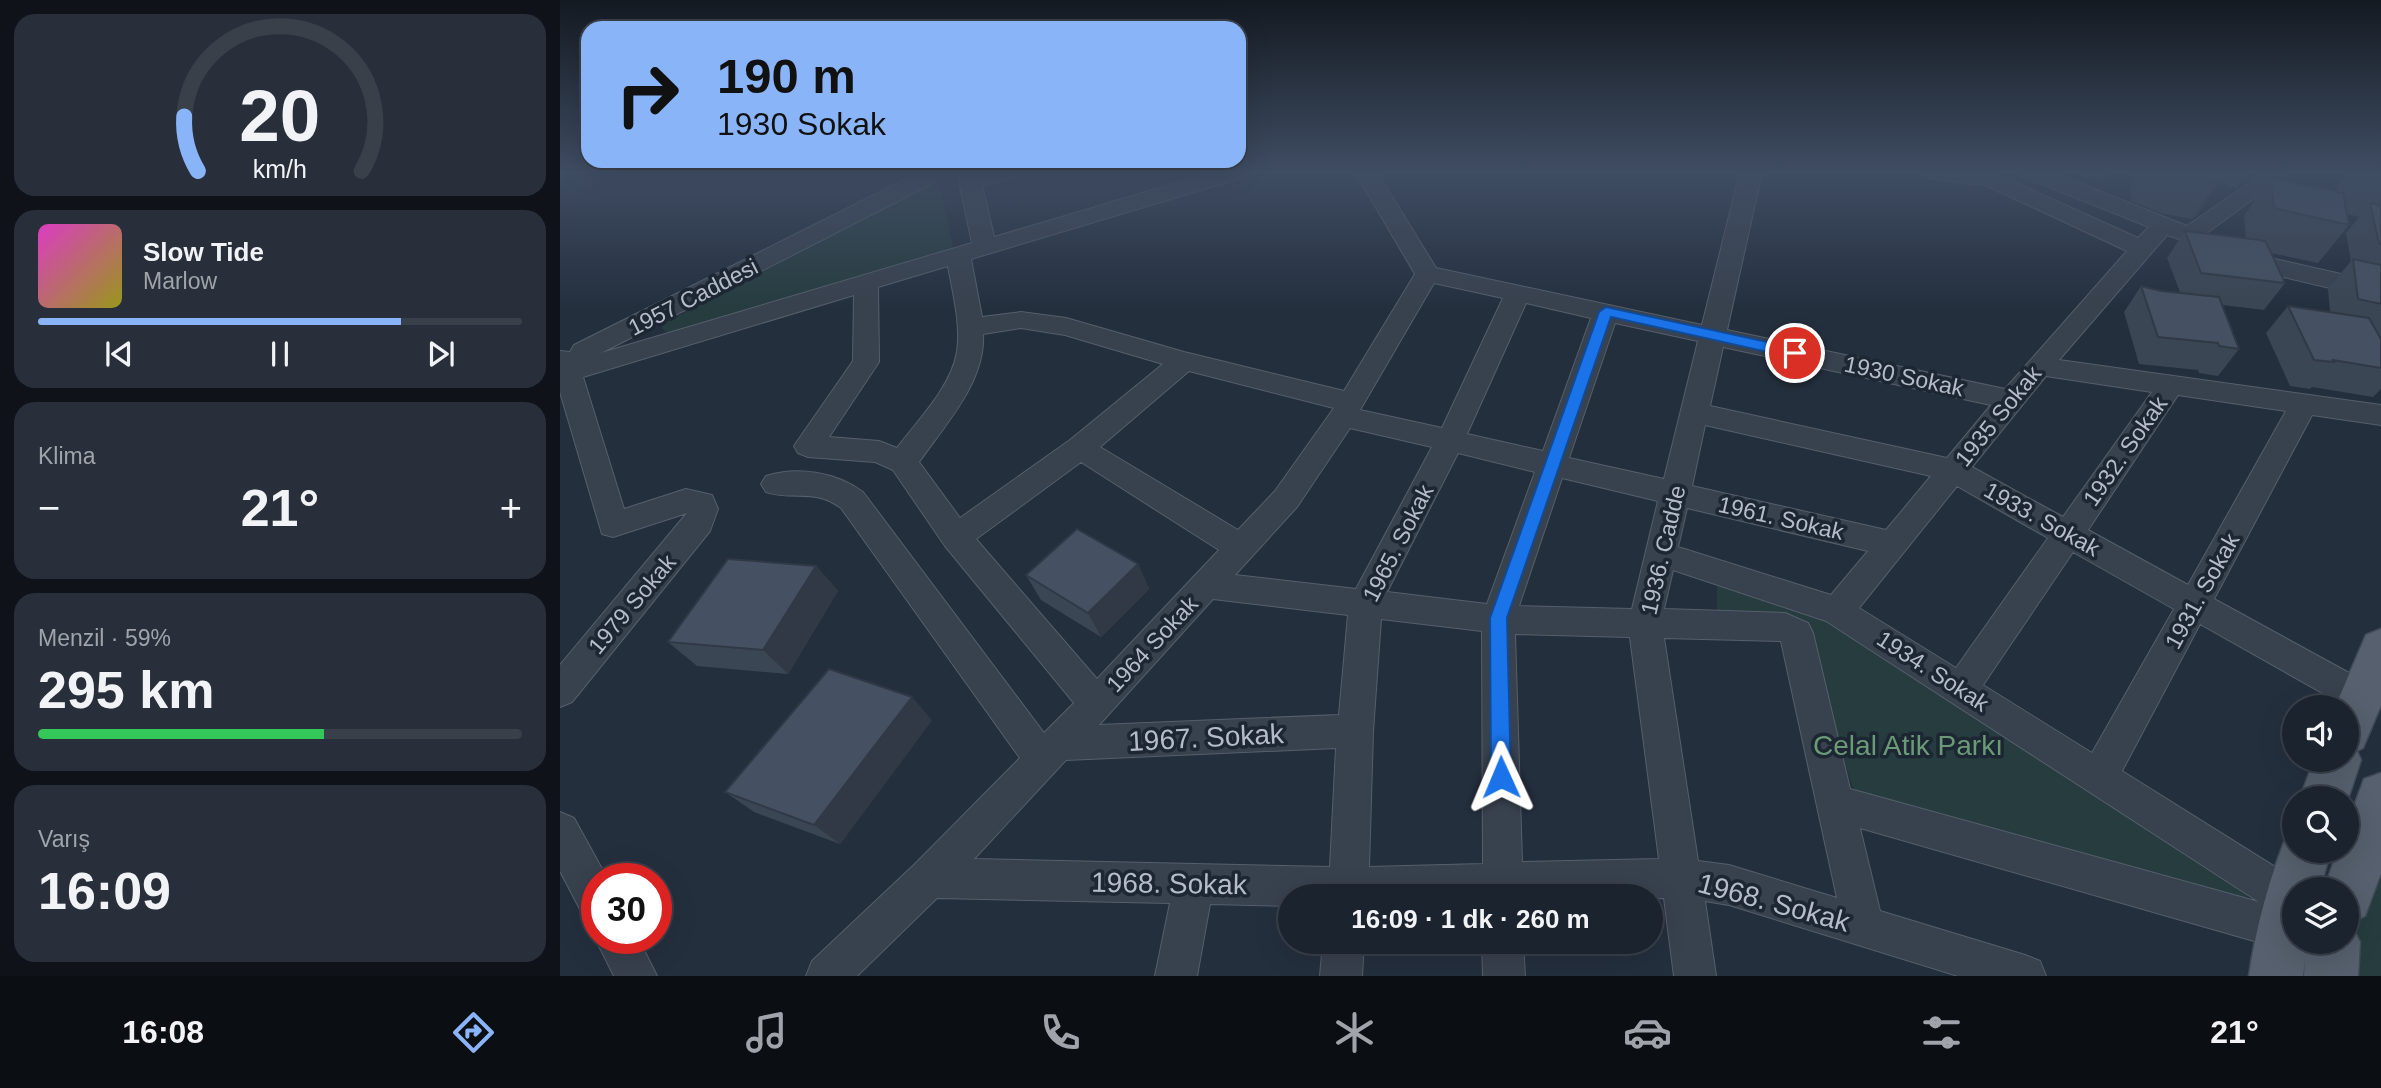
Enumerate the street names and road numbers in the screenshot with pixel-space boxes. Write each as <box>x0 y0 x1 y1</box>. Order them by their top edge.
street label: 1957 Caddesi <box>624 253 762 341</box>
street label: 1930 Sokak <box>1842 351 1967 401</box>
street label: 1935 Sokak <box>1950 360 2047 471</box>
street label: 1932. Sokak <box>2078 391 2173 511</box>
street label: 1933. Sokak <box>1980 477 2105 562</box>
street label: 1965. Sokak <box>1357 480 1439 606</box>
street label: 1936. Cadde <box>1636 483 1690 617</box>
street label: 1961. Sokak <box>1716 491 1847 545</box>
street label: 1931. Sokak <box>2160 528 2245 653</box>
street label: 1979 Sokak <box>583 549 681 659</box>
street label: 1964 Sokak <box>1101 590 1203 697</box>
street label: 1934. Sokak <box>1872 625 1994 717</box>
street label: 1967. Sokak <box>1127 718 1286 757</box>
street label: 1968. Sokak <box>1091 867 1248 900</box>
street label: 1968. Sokak <box>1695 867 1854 938</box>

